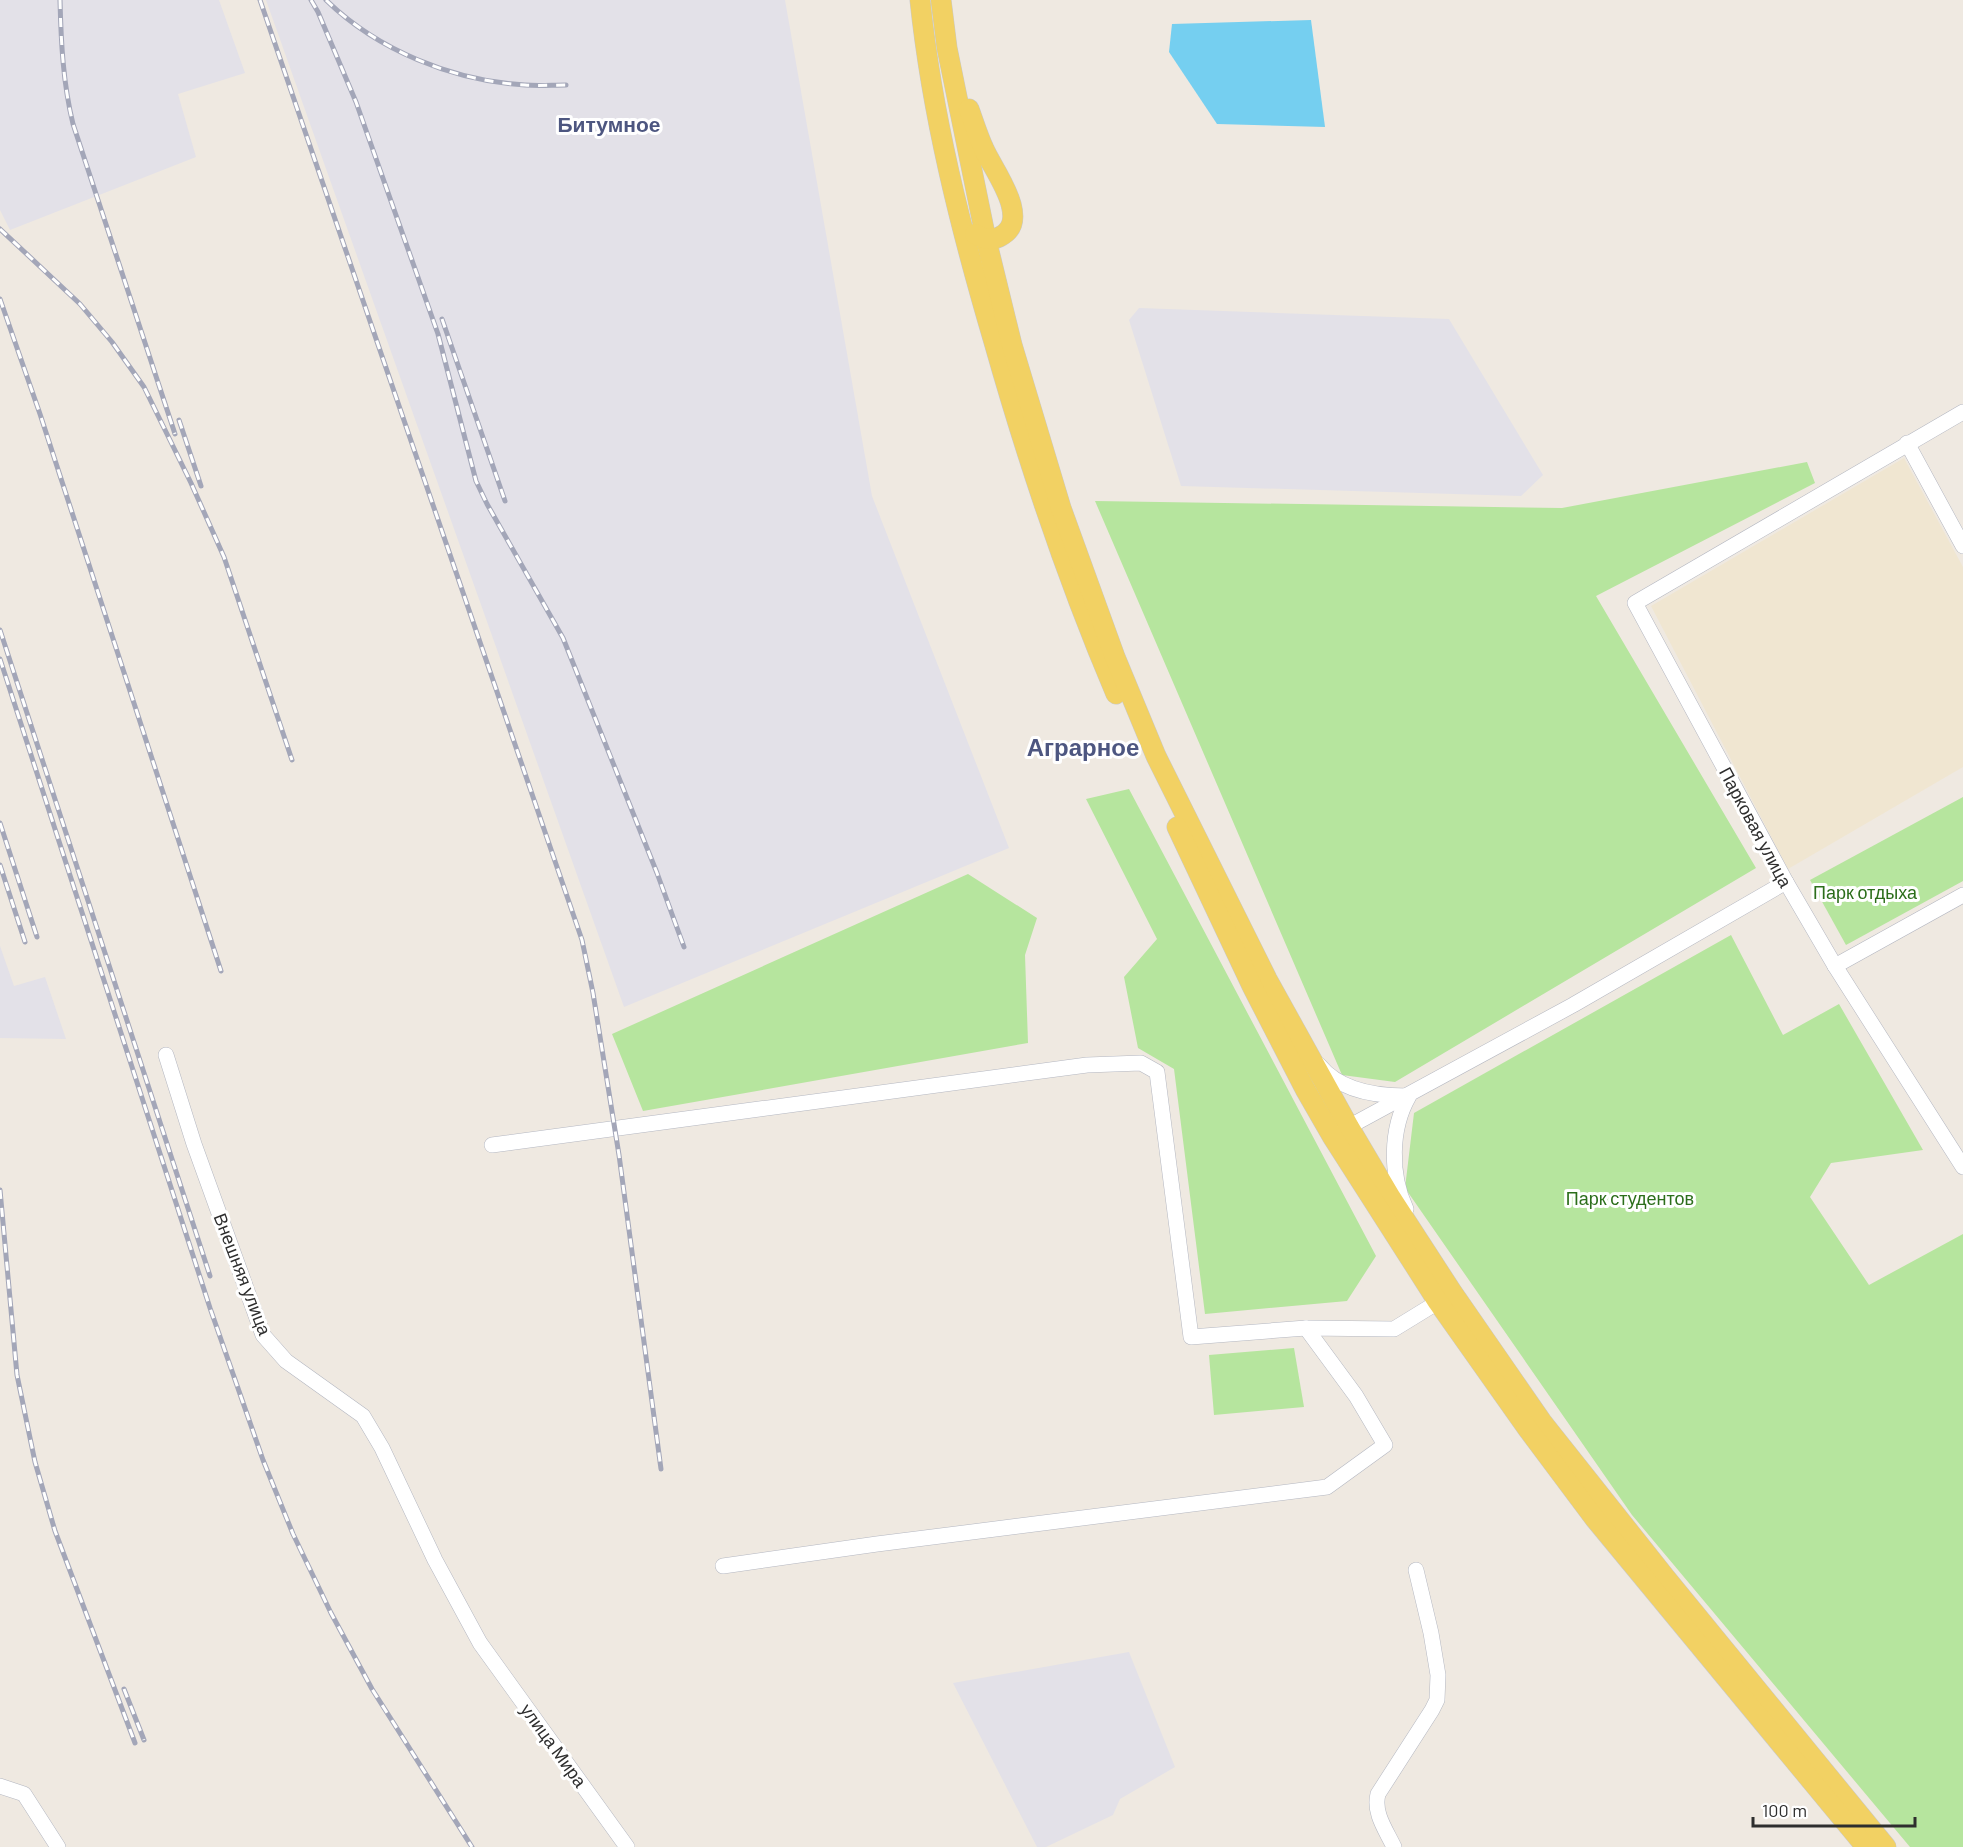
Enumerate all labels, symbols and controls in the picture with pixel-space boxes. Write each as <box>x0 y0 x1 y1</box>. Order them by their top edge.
district label: Битумное <box>558 111 660 136</box>
district label: Аграрное <box>1027 732 1139 761</box>
street label: Парковая улица <box>1715 763 1797 892</box>
park label: Парк отдыха <box>1813 881 1918 903</box>
park label: Парк студентов <box>1566 1187 1694 1209</box>
street label: Внешняя улица <box>210 1210 277 1339</box>
street label: улица Мира <box>516 1699 592 1792</box>
scale bar <box>1753 1790 1915 1828</box>
text: 100 m <box>1762 1799 1807 1821</box>

